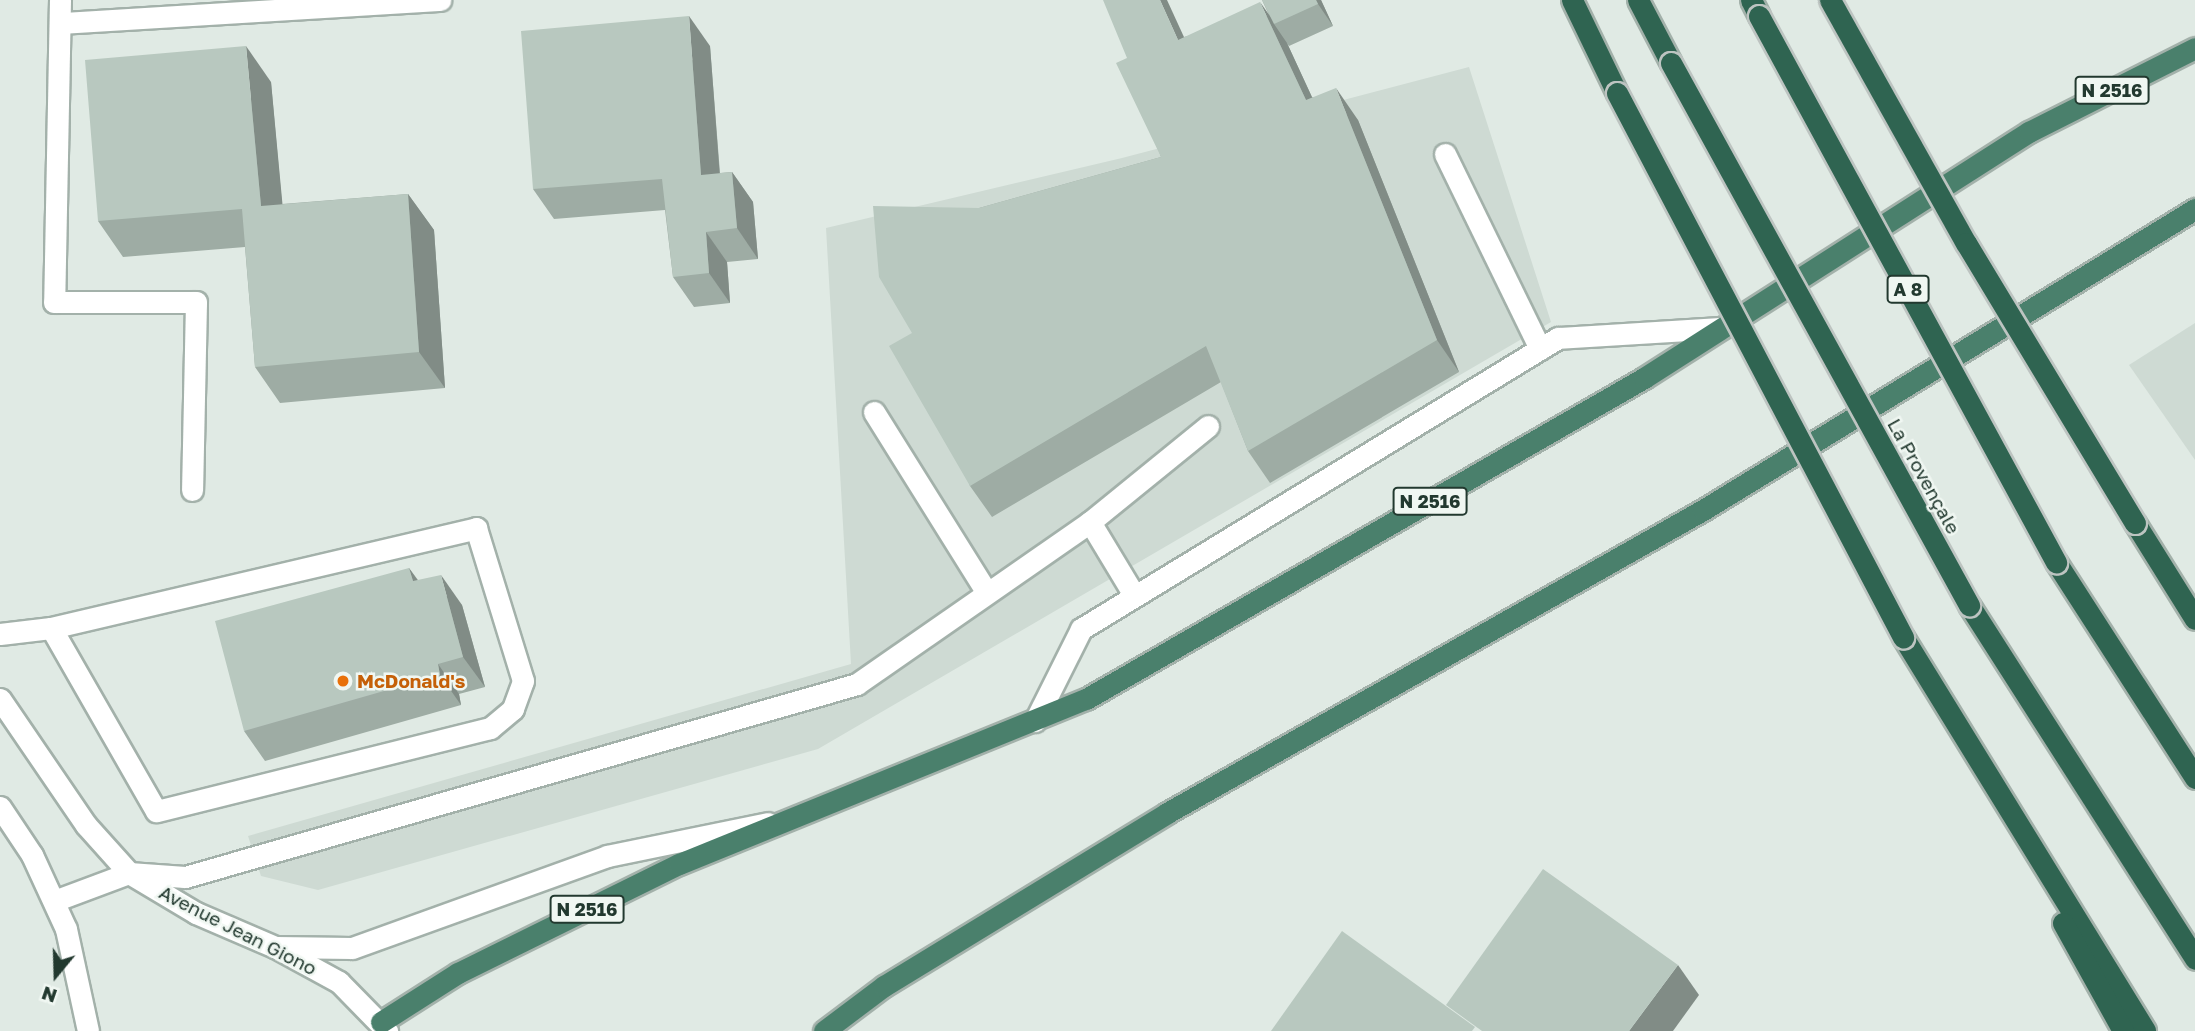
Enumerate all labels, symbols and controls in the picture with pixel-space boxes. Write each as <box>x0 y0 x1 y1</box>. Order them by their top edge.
road number: N 2516 <box>2074 76 2150 104</box>
road number: A 8 <box>1885 274 1931 304</box>
street label: La Provençale <box>1883 414 1965 538</box>
road number: N 2516 <box>1392 486 1468 516</box>
place label: McDonald's <box>357 670 465 692</box>
marker: McDonald's <box>335 673 351 689</box>
street label: Avenue Jean Giono <box>156 880 320 980</box>
road number: N 2516 <box>548 894 626 924</box>
north arrow <box>21 940 91 1010</box>
text: N <box>38 982 60 1009</box>

